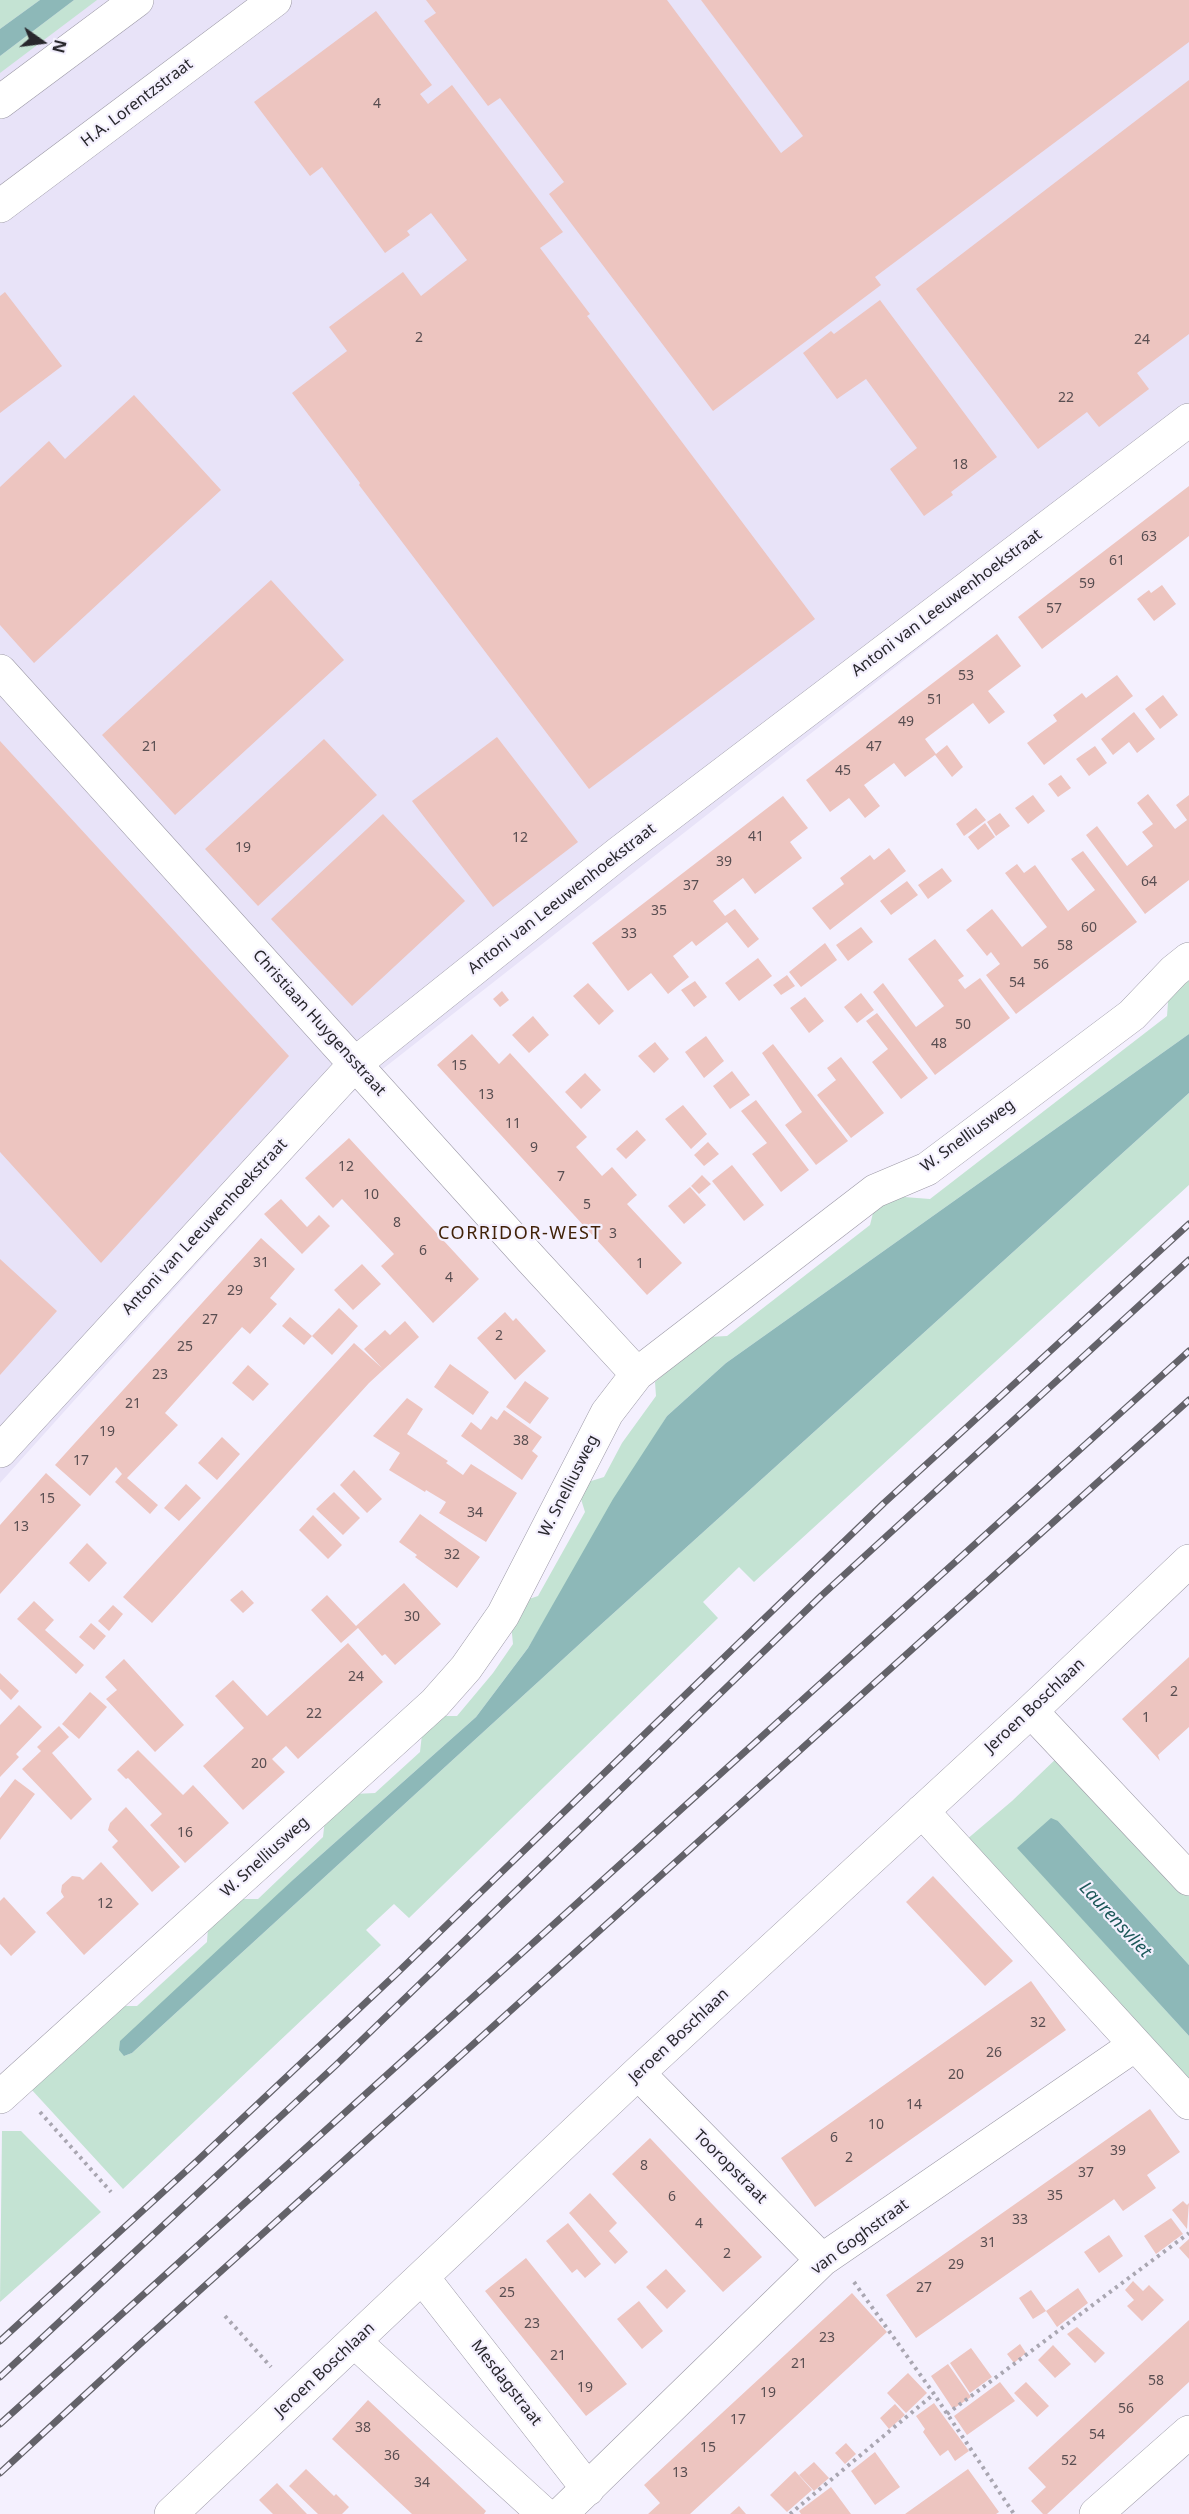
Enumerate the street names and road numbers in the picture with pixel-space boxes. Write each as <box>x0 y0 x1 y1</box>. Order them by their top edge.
street label: H.A. Lorentzstraat <box>77 55 197 151</box>
street label: Antoni van Leeuwenhoekstraat <box>848 525 1046 681</box>
street label: Antoni van Leeuwenhoekstraat <box>464 820 660 978</box>
street label: Christiaan Huygensstraat <box>248 946 390 1100</box>
street label: W. Snelliusweg <box>917 1095 1019 1177</box>
street label: Antoni van Leeuwenhoekstraat <box>118 1135 292 1319</box>
street label: W. Snelliusweg <box>535 1432 603 1540</box>
street label: Jeroen Boschlaan <box>981 1655 1089 1757</box>
street label: W. Snelliusweg <box>217 1813 313 1901</box>
street label: Jeroen Boschlaan <box>625 1985 733 2087</box>
street label: Tooropstraat <box>689 2126 771 2208</box>
street label: van Goghstraat <box>808 2195 912 2279</box>
street label: Jeroen Boschlaan <box>271 2319 379 2421</box>
street label: Mesdagstraat <box>467 2336 545 2430</box>

